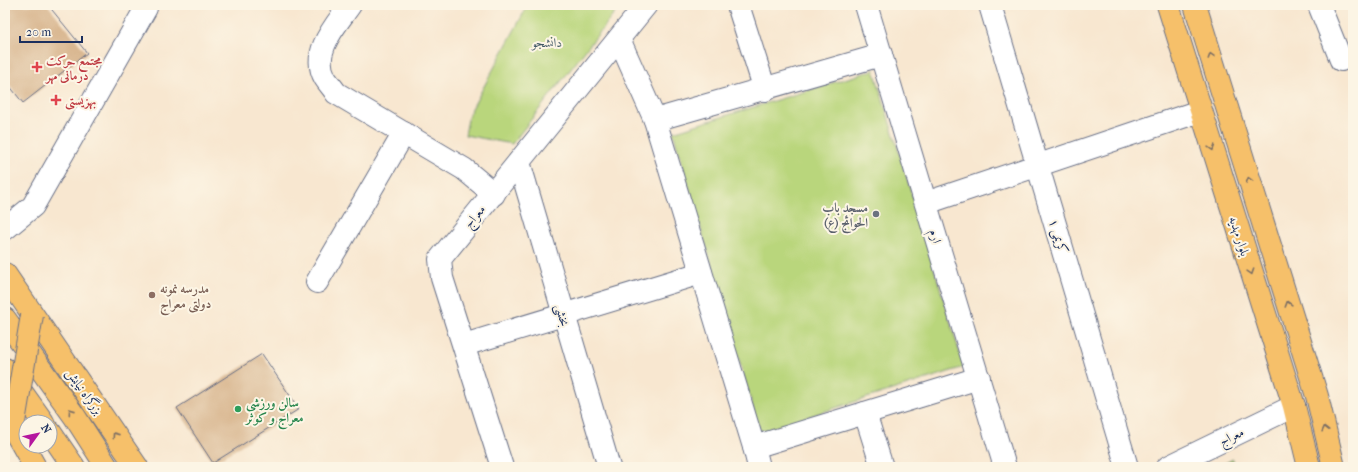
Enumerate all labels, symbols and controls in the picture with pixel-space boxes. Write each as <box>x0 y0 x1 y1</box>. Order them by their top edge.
scale bar <box>20 18 82 44</box>
text: 20 m <box>26 25 51 39</box>
park label: دانشجو <box>530 35 562 51</box>
place label: مجتمع حرکت درمانی مهر <box>44 53 103 85</box>
one-way arrow <box>1207 53 1216 60</box>
marker: مجتمع حرکت درمانی مهر <box>31 61 43 73</box>
place label: بهزیستی <box>65 93 96 110</box>
marker: بهزیستی <box>50 94 62 106</box>
one-way arrow <box>1207 144 1216 151</box>
one-way arrow <box>1245 177 1254 184</box>
place label: مسجد باب الحوائج (ع) <box>822 200 868 234</box>
street label: معراج <box>460 202 491 234</box>
marker: مسجد باب الحوائج (ع) <box>871 209 881 219</box>
street label: بلوار مهدیه <box>1225 214 1253 258</box>
street label: کریمی ۱ <box>1044 217 1071 256</box>
street label: ارم <box>922 227 945 246</box>
one-way arrow <box>1246 268 1255 275</box>
place label: مدرسه نمونه دولتی معراج <box>160 281 211 316</box>
marker: مدرسه نمونه دولتی معراج <box>147 290 157 300</box>
one-way arrow <box>1284 301 1293 308</box>
street label: بخشی <box>550 302 573 329</box>
street label: بزرگراه نیایش <box>62 365 107 419</box>
place label: سالن ورزشی معراج و کوثر <box>244 395 303 430</box>
marker: سالن ورزشی معراج و کوثر <box>233 404 243 414</box>
one-way arrow <box>68 408 75 415</box>
north arrow <box>18 414 58 454</box>
text: N <box>38 422 54 436</box>
street label: معراج <box>1216 424 1248 452</box>
one-way arrow <box>1321 426 1330 433</box>
one-way arrow <box>112 432 120 439</box>

